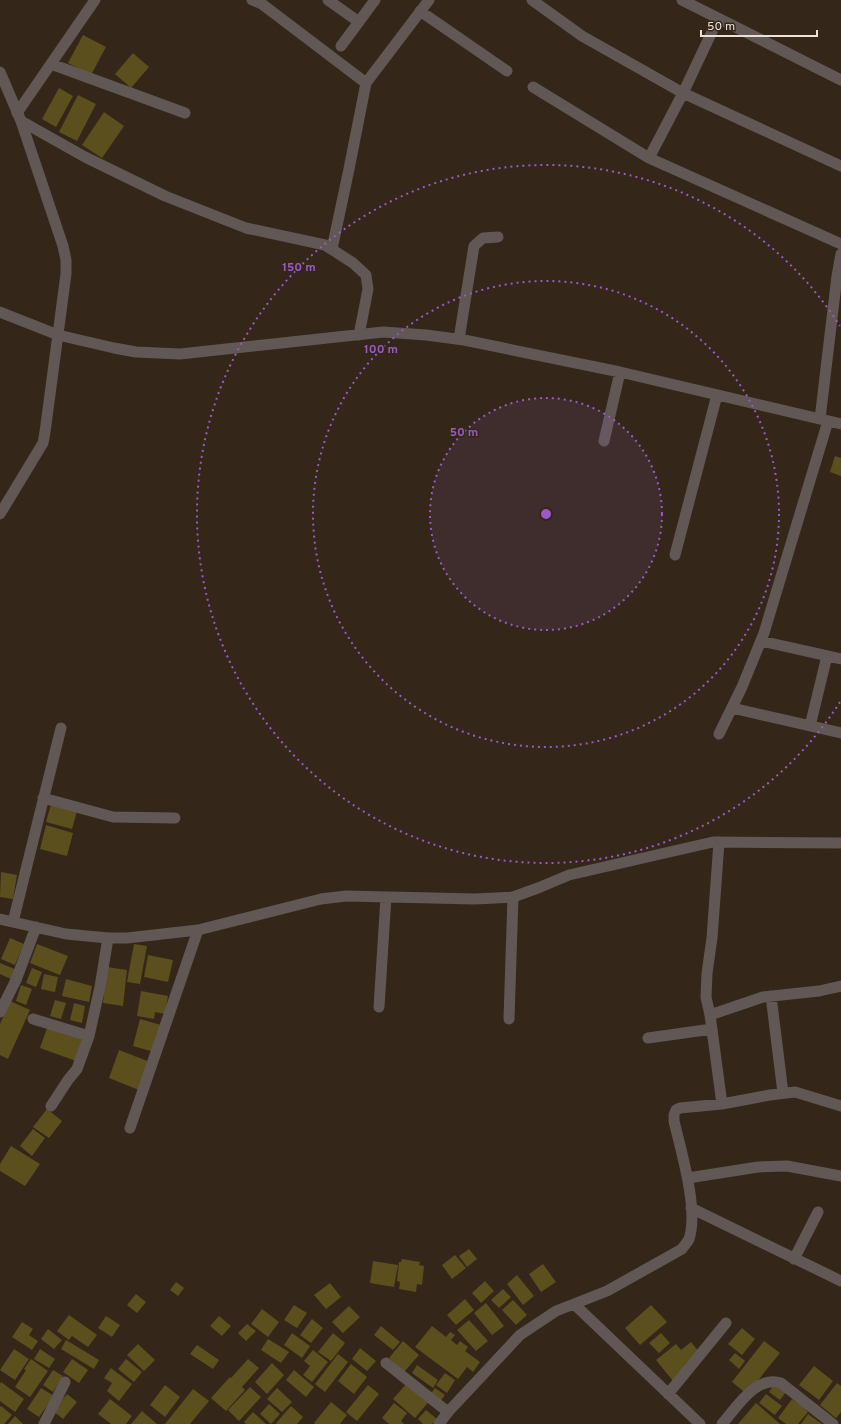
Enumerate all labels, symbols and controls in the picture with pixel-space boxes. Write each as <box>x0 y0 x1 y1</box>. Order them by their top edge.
scale bar <box>701 12 817 38</box>
text: 50 m <box>707 19 735 35</box>
text: 150 m <box>282 260 316 276</box>
text: 100 m <box>364 342 398 358</box>
text: 50 m <box>450 425 478 441</box>
centre of rings <box>539 507 553 521</box>

